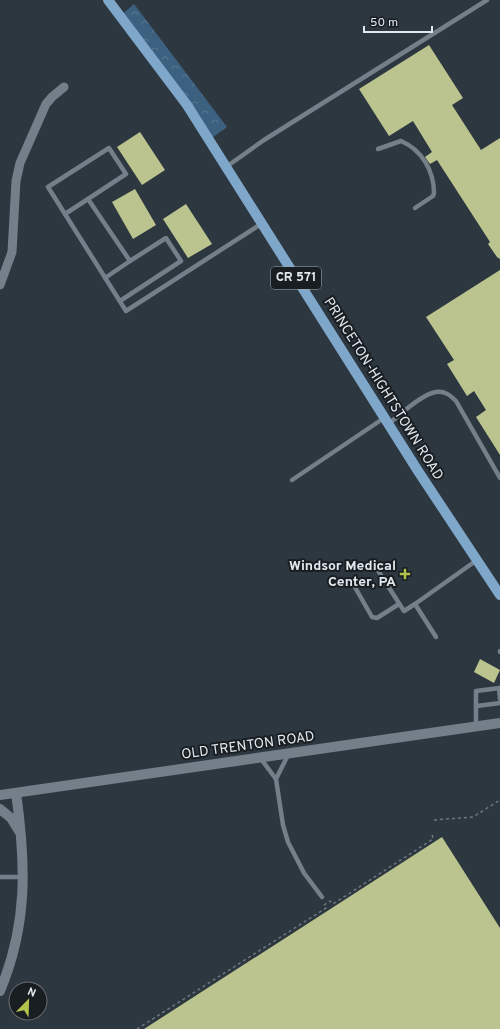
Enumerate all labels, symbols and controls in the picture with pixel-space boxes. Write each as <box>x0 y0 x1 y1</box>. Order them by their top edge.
scale bar <box>364 8 432 34</box>
text: 50 m <box>370 15 398 31</box>
road number: CR 571 <box>271 267 321 289</box>
street label: PRINCETON-HIGHTSTOWN ROAD <box>320 295 446 483</box>
place label: Windsor Medical Center, PA <box>289 558 396 591</box>
marker: Windsor Medical Center, PA <box>399 568 411 580</box>
street label: OLD TRENTON ROAD <box>180 728 316 764</box>
north arrow <box>8 981 48 1021</box>
text: N <box>25 985 38 1001</box>

